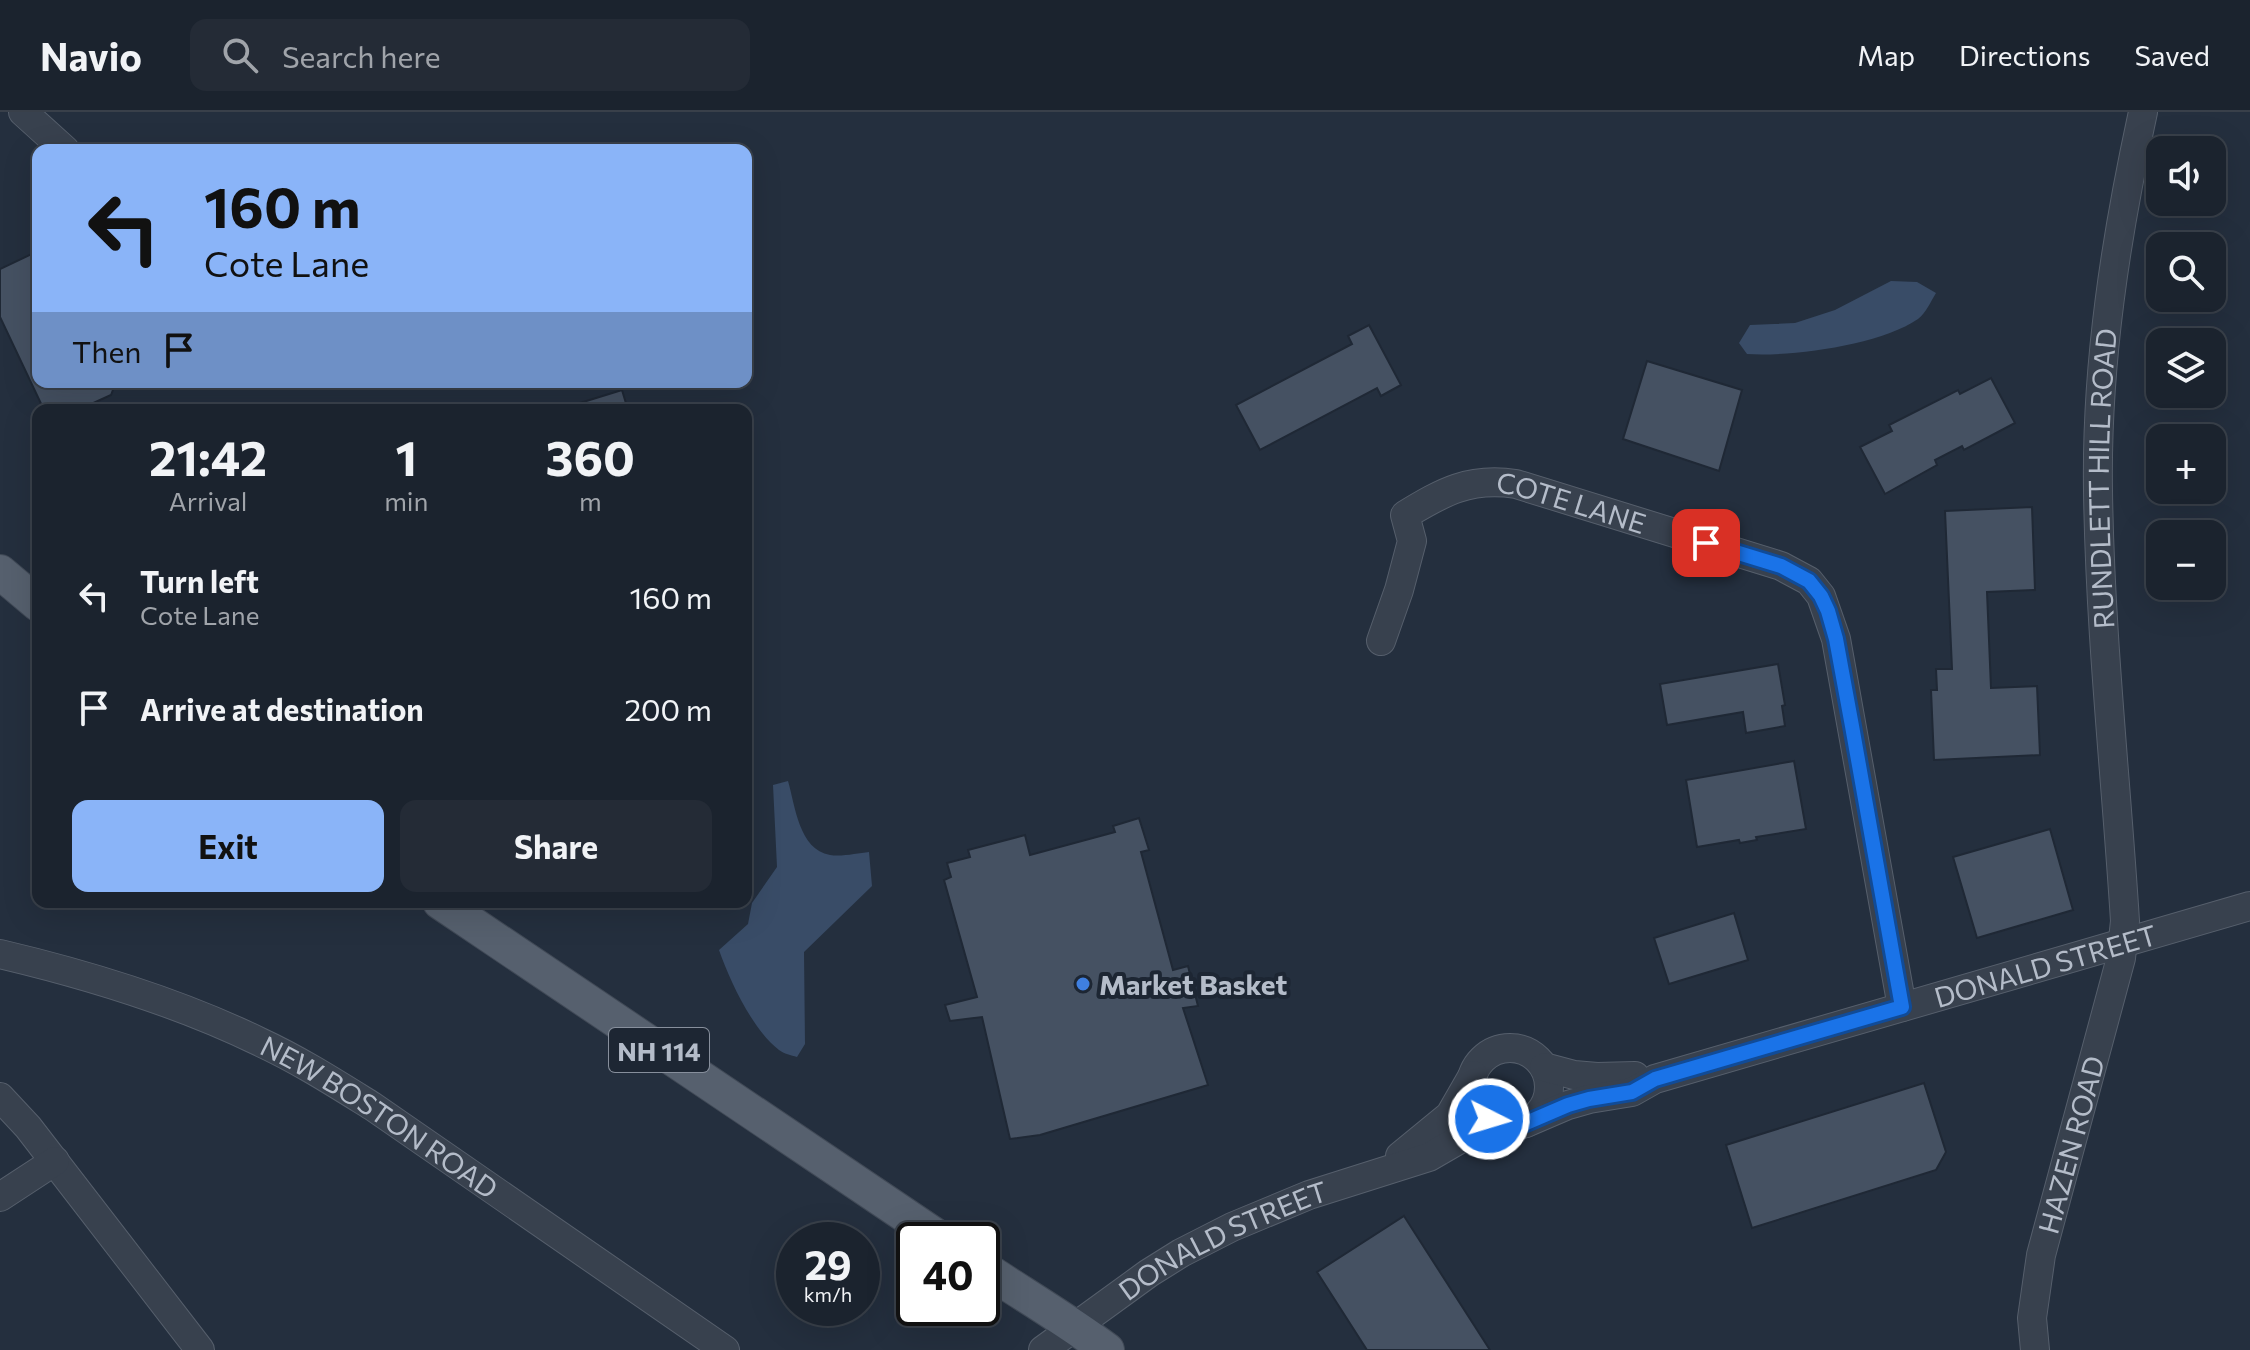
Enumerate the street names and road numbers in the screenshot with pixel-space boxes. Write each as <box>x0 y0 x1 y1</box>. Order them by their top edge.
street label: RUNDLETT HILL ROAD <box>2081 327 2123 630</box>
street label: COTE LANE <box>1495 465 1650 540</box>
street label: DONALD STREET <box>1930 917 2161 1014</box>
street label: NEW BOSTON ROAD <box>255 1028 505 1205</box>
road number: NH 114 <box>609 1028 709 1072</box>
street label: HAZEN ROAD <box>2031 1052 2111 1237</box>
street label: DONALD STREET <box>1111 1173 1331 1307</box>

